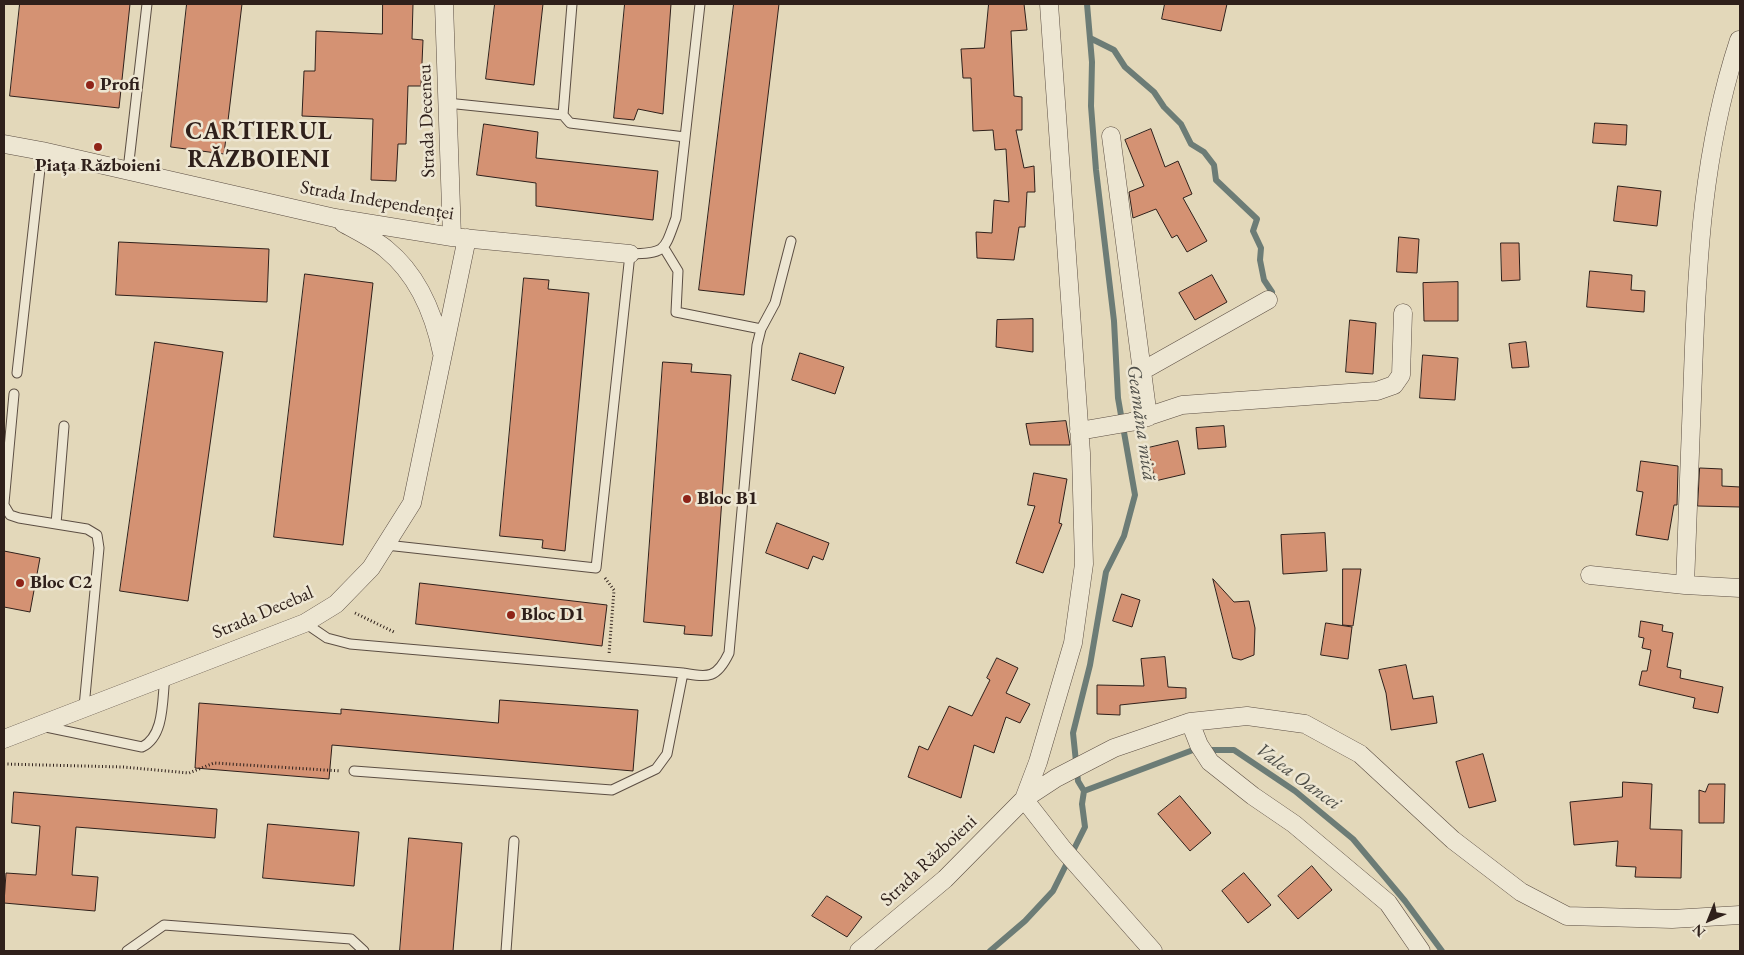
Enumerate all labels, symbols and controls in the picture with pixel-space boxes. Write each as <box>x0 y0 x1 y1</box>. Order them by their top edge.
street label: Strada Deceneu <box>414 64 440 178</box>
place label: Profi <box>100 74 140 96</box>
marker: Profi <box>84 79 96 91</box>
district label: CARTIERUL RĂZBOIENI <box>184 118 334 174</box>
marker: Piața Războieni <box>92 141 104 153</box>
place label: Piața Războieni <box>35 155 161 177</box>
street label: Strada Independenței <box>298 176 456 226</box>
water label: Geamăna mică <box>1121 363 1161 483</box>
place label: Bloc B1 <box>697 488 758 510</box>
marker: Bloc B1 <box>681 493 693 505</box>
place label: Bloc C2 <box>30 572 92 594</box>
marker: Bloc C2 <box>14 577 26 589</box>
street label: Strada Decebal <box>209 581 317 645</box>
place label: Bloc D1 <box>521 604 584 626</box>
marker: Bloc D1 <box>505 609 517 621</box>
water label: Valea Oancei <box>1251 738 1345 816</box>
street label: Strada Războieni <box>876 811 982 911</box>
north arrow <box>1684 895 1734 945</box>
text: N <box>1688 920 1709 941</box>

